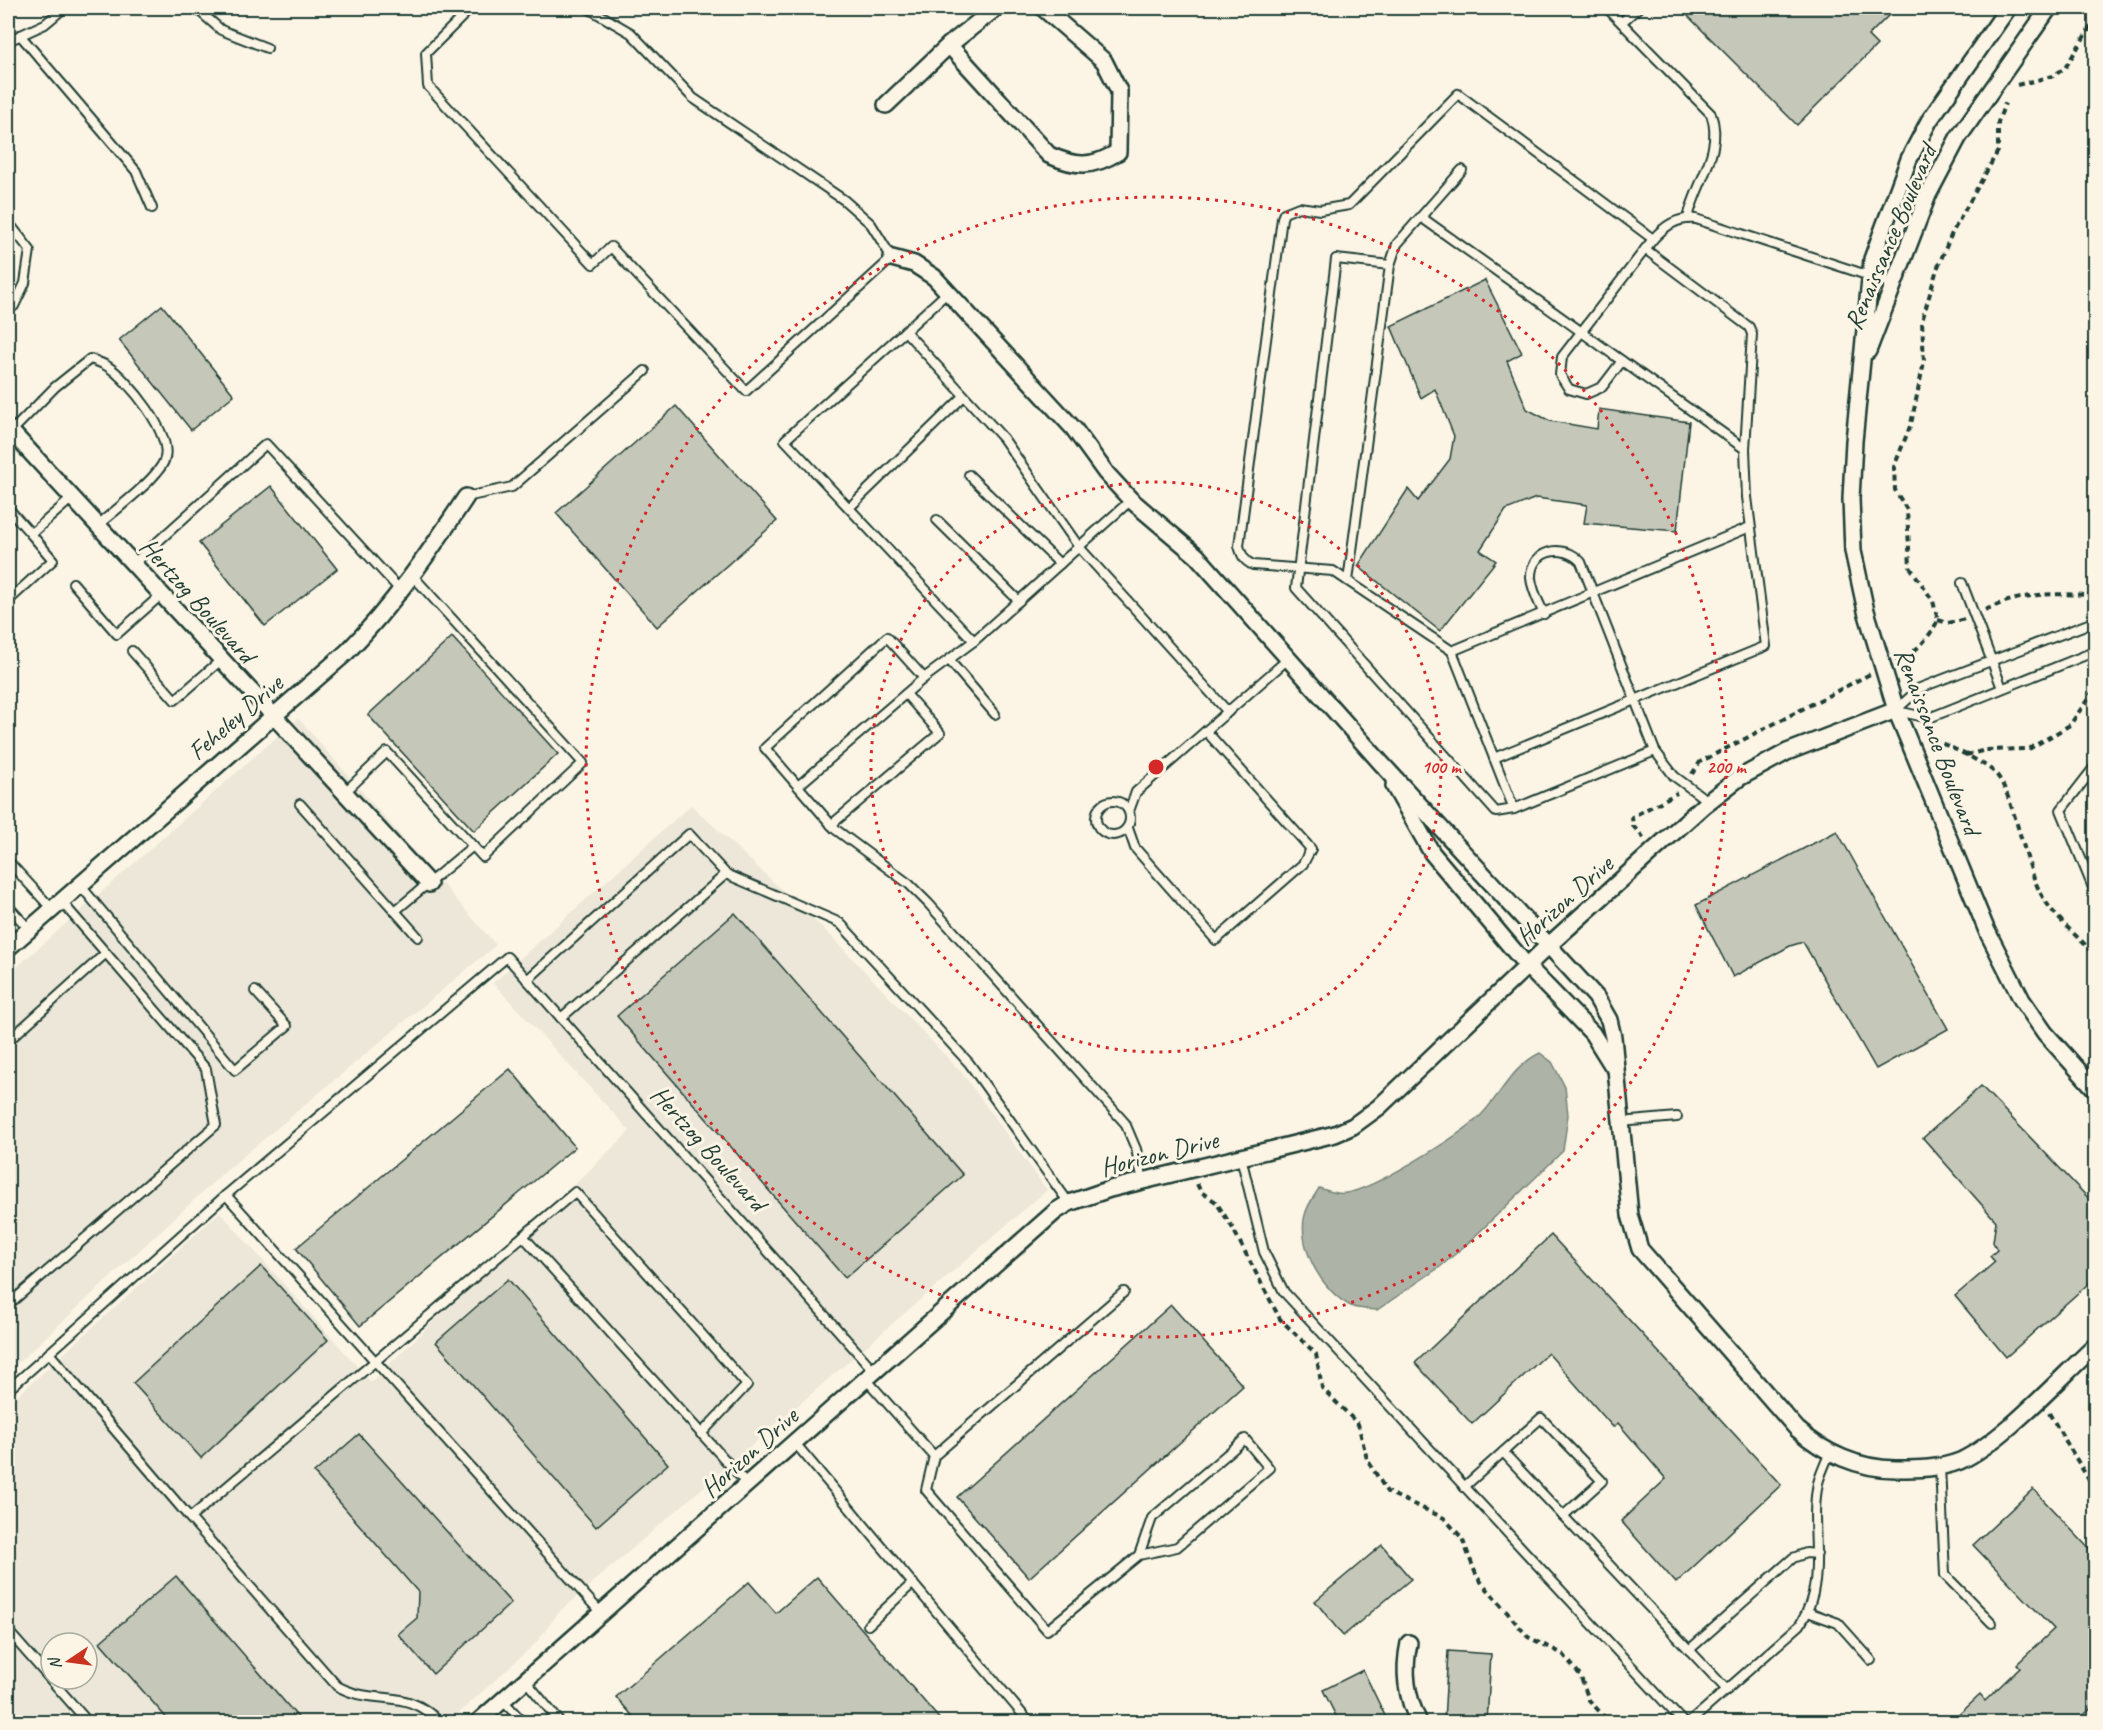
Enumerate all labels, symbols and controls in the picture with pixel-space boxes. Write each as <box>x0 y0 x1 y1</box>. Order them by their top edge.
street label: Renaissance Boulevard <box>1837 136 1946 335</box>
street label: Hertzog Boulevard <box>133 531 265 673</box>
street label: Renaissance Boulevard <box>1887 643 1990 843</box>
street label: Feheley Drive <box>181 666 291 768</box>
text: 100 m <box>1422 756 1462 778</box>
text: 200 m <box>1707 756 1747 778</box>
centre of rings <box>1146 757 1166 777</box>
street label: Horizon Drive <box>1509 847 1621 953</box>
street label: Hertzog Boulevard <box>644 1079 776 1221</box>
street label: Horizon Drive <box>1097 1123 1223 1184</box>
street label: Horizon Drive <box>694 1399 806 1505</box>
north arrow <box>39 1631 99 1691</box>
text: N <box>44 1654 66 1671</box>

